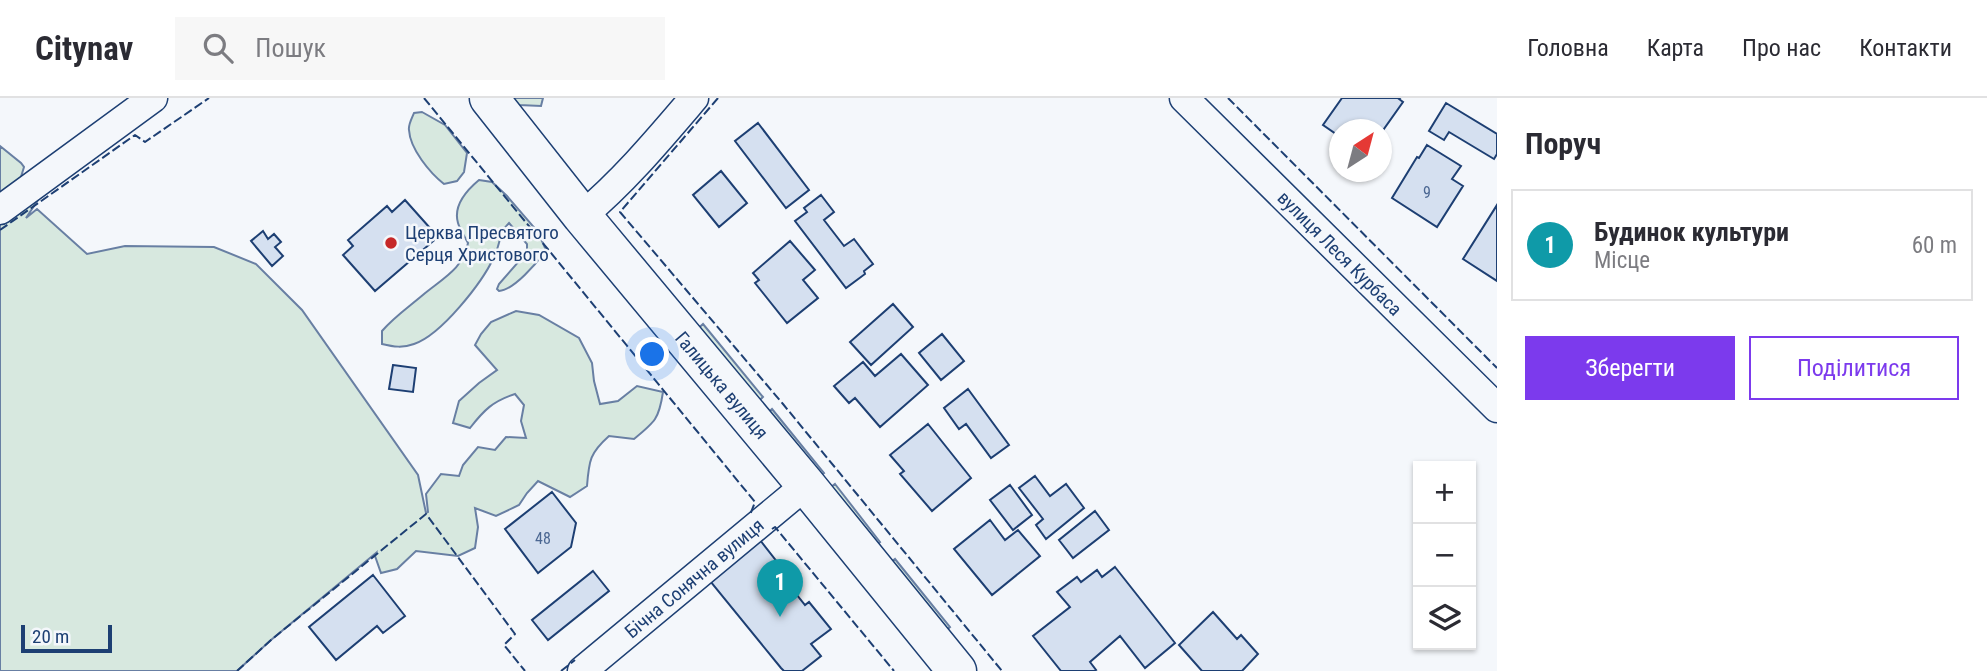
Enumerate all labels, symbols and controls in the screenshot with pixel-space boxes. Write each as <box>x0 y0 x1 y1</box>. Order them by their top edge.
search box <box>175 17 665 80</box>
text: Citynav <box>35 29 133 68</box>
icon: search <box>199 29 237 67</box>
text: Пошук <box>255 33 326 63</box>
text: Головна <box>1527 34 1609 62</box>
text: Карта <box>1647 34 1704 62</box>
text: Про нас <box>1742 34 1821 62</box>
text: Контакти <box>1859 34 1952 62</box>
north arrow <box>1329 119 1392 182</box>
text: Поруч <box>1525 126 1601 161</box>
house number: 9 <box>1423 183 1431 202</box>
street label: вулиця Леся Курбаса <box>1273 186 1407 320</box>
text: Будинок культури <box>1594 217 1789 247</box>
place label: Церква Пресвятого Серця Христового <box>405 221 559 266</box>
text: 1 <box>1544 232 1556 259</box>
text: 60 m <box>1912 232 1957 259</box>
marker: Церква Пресвятого Серця Христового <box>383 235 399 251</box>
text: Місце <box>1594 247 1650 274</box>
street label: Галицька вулиця <box>670 327 773 444</box>
button: Зберегти <box>1525 336 1735 400</box>
button: Поділитися <box>1749 336 1959 400</box>
your location <box>635 337 669 371</box>
map controls <box>1413 461 1476 650</box>
button: + <box>1413 461 1476 524</box>
street label: Бічна Сонячна вулиця <box>620 514 768 643</box>
button: − <box>1413 524 1476 587</box>
house number: 48 <box>535 529 551 548</box>
pin: 1 <box>757 559 803 617</box>
button: layers <box>1413 587 1476 650</box>
scale bar <box>21 622 112 654</box>
text: 20 m <box>32 625 69 648</box>

